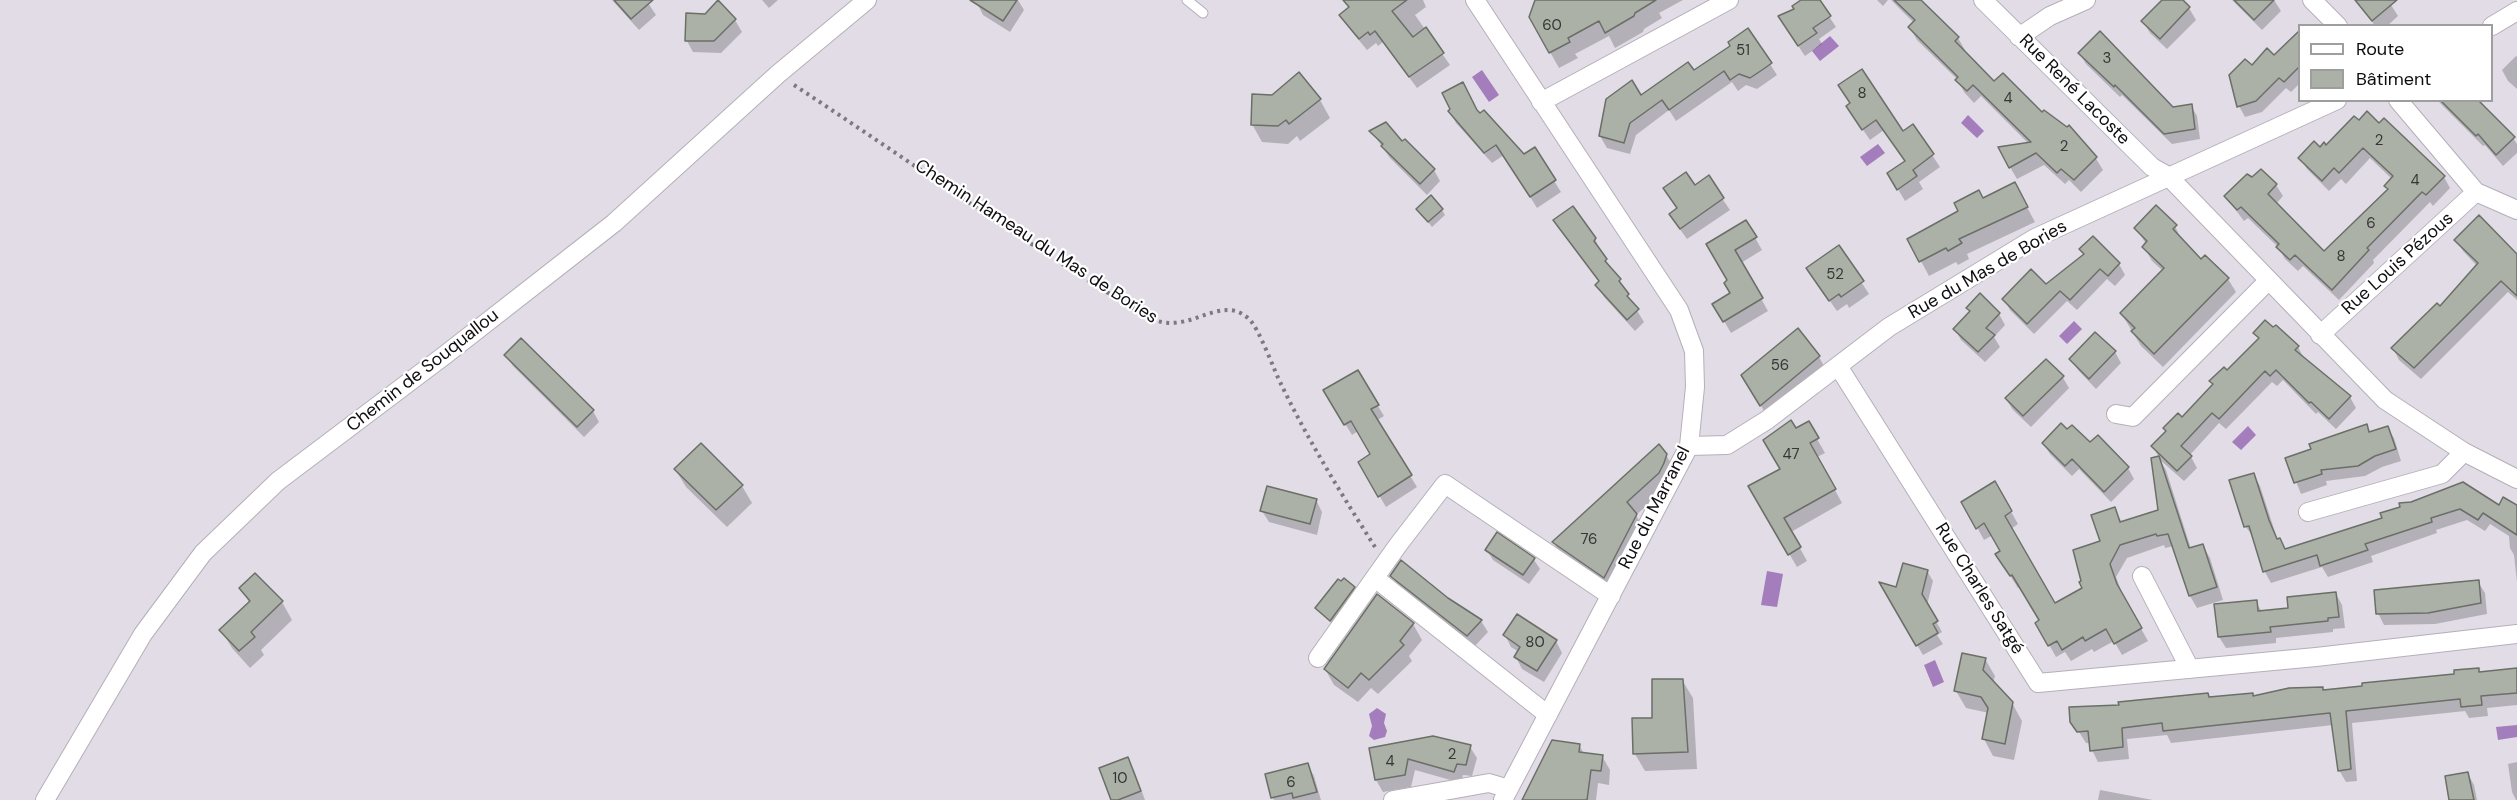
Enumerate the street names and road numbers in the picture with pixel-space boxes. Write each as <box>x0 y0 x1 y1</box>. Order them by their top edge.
street label: Rue René Lacoste <box>2014 30 2134 150</box>
street label: Chemin Hameau du Mas de Bories <box>910 155 1162 329</box>
street label: Rue Louis Pézous <box>2338 208 2458 320</box>
street label: Rue du Mas de Bories <box>1905 216 2071 324</box>
street label: Chemin de Souquallou <box>343 305 503 437</box>
street label: Rue du Marranel <box>1615 443 1695 573</box>
street label: Rue Charles Satgé <box>1930 519 2028 659</box>

